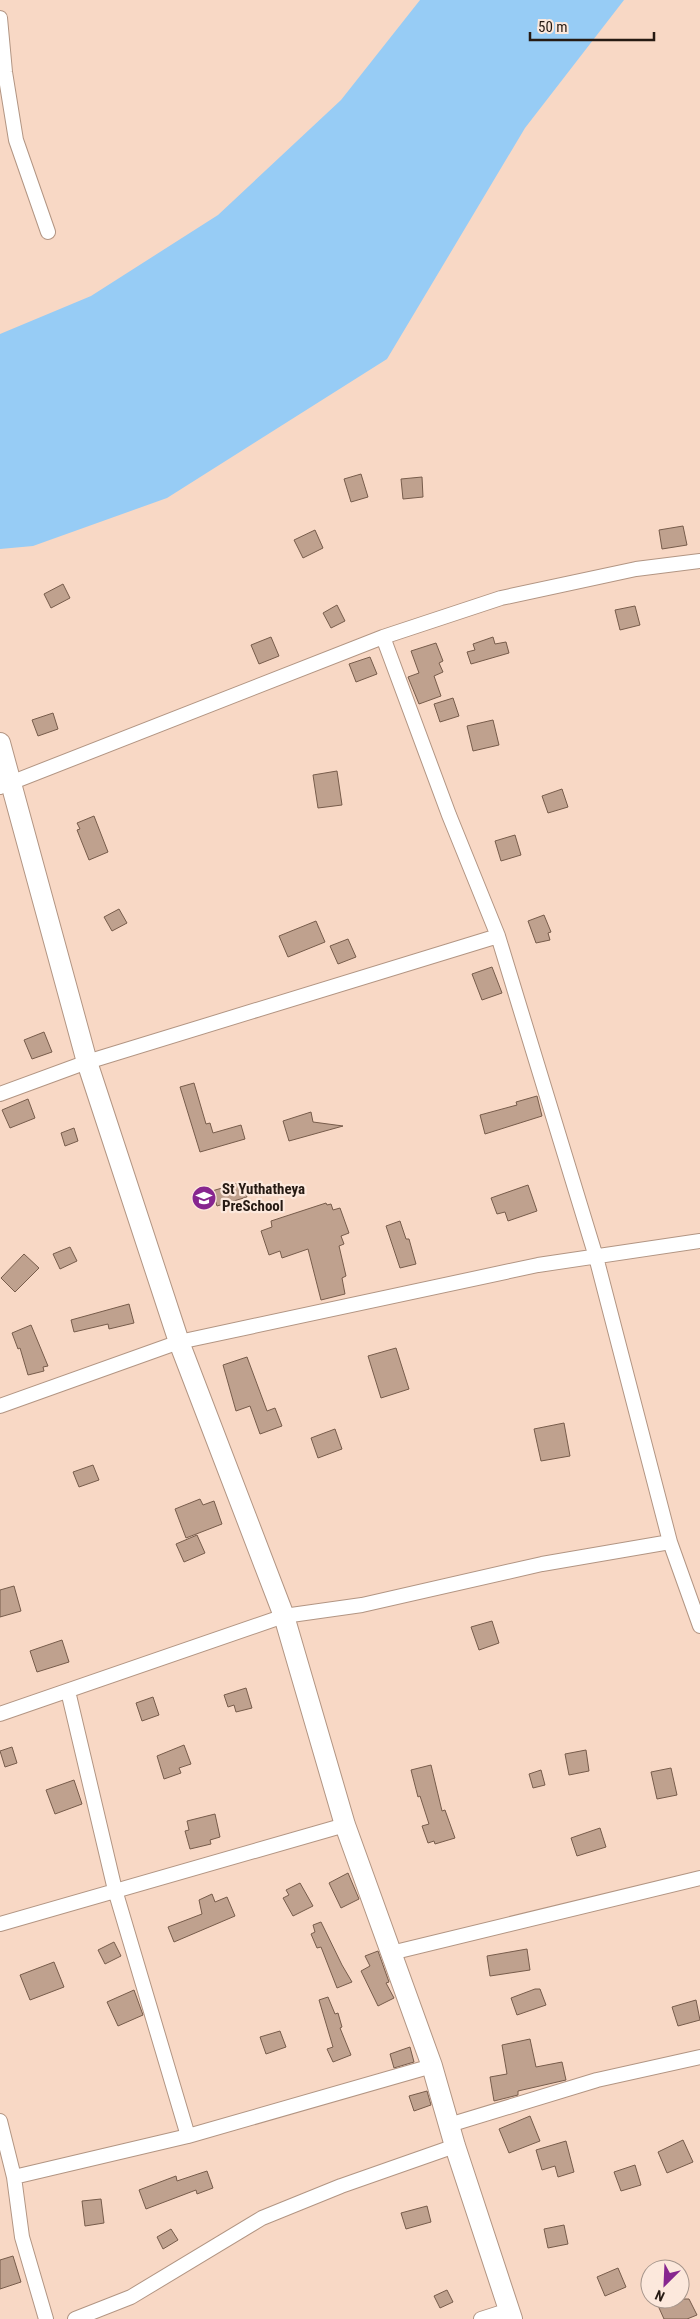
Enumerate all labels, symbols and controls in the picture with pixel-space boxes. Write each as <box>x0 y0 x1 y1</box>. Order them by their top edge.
scale bar <box>530 10 654 42</box>
text: 50 m <box>538 18 568 36</box>
place label: St Yuthatheya PreSchool <box>222 1180 305 1215</box>
school or university icon: St Yuthatheya PreSchool <box>191 1185 217 1211</box>
north arrow <box>640 2259 690 2309</box>
text: N <box>653 2287 667 2305</box>

